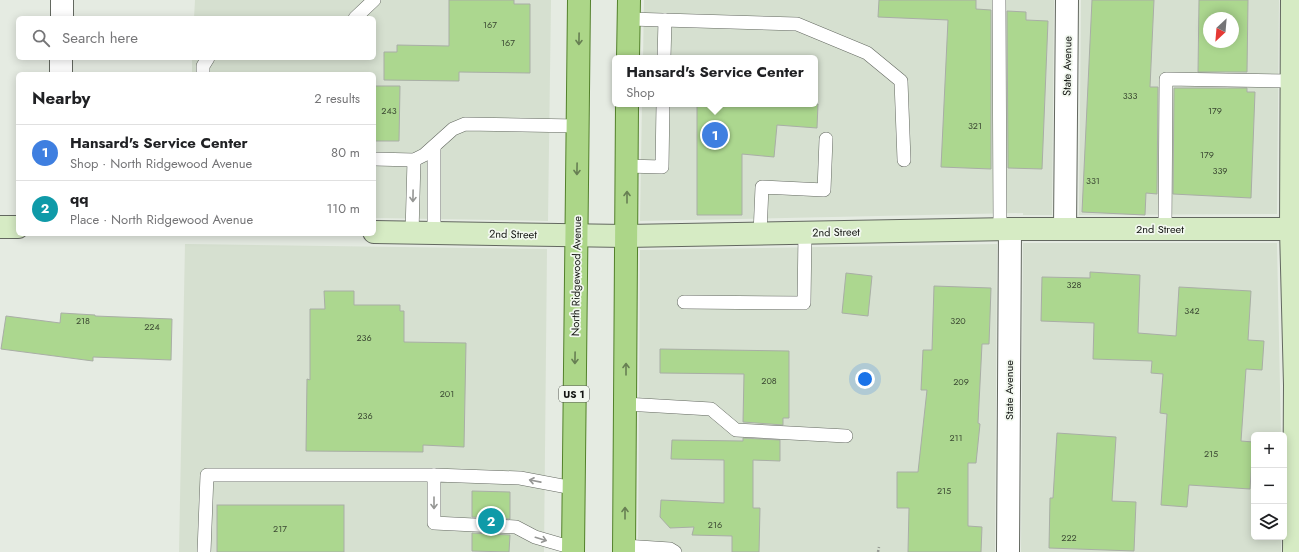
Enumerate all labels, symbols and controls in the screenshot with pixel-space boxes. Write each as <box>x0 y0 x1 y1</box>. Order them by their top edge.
north arrow <box>1203 12 1239 48</box>
search box <box>16 16 376 60</box>
house number: 167 <box>483 18 497 31</box>
icon: search <box>30 27 52 49</box>
text: Search here <box>62 27 138 49</box>
one-way arrow <box>575 32 583 45</box>
house number: 167 <box>501 36 515 49</box>
street label: State Avenue <box>1058 36 1076 96</box>
popup <box>612 55 818 107</box>
text: Hansard's Service Center <box>626 61 804 83</box>
text: Shop <box>626 83 655 102</box>
text: Nearby <box>32 86 90 110</box>
text: 2 results <box>314 89 360 108</box>
house number: 333 <box>1123 89 1137 102</box>
house number: 243 <box>381 104 397 117</box>
house number: 179 <box>1208 104 1222 117</box>
house number: 321 <box>968 119 982 132</box>
pin: 1 <box>702 120 728 150</box>
text: Hansard's Service Center <box>70 132 248 154</box>
text: 1 <box>42 143 48 162</box>
text: 80 m <box>331 143 360 162</box>
house number: 179 <box>1200 148 1214 161</box>
text: Shop · North Ridgewood Avenue <box>70 154 252 173</box>
one-way arrow <box>573 162 581 175</box>
house number: 339 <box>1212 164 1228 177</box>
house number: 331 <box>1086 174 1100 187</box>
text: qq <box>70 188 89 210</box>
one-way arrow <box>409 189 417 202</box>
one-way arrow <box>623 191 631 204</box>
text: 2 <box>41 199 49 218</box>
text: 110 m <box>326 199 360 218</box>
text: Place · North Ridgewood Avenue <box>70 210 253 229</box>
street label: North Ridgewood Avenue <box>567 215 585 336</box>
street label: 2nd Street <box>1136 221 1184 237</box>
street label: 2nd Street <box>812 224 860 240</box>
street label: 2nd Street <box>489 226 537 242</box>
house number: 328 <box>1067 278 1082 291</box>
house number: 342 <box>1184 304 1200 317</box>
house number: 218 <box>76 314 90 327</box>
house number: 320 <box>950 314 966 327</box>
house number: 224 <box>144 320 160 333</box>
house number: 236 <box>356 331 372 344</box>
one-way arrow <box>571 351 578 364</box>
street label: State Avenue <box>1001 360 1017 420</box>
one-way arrow <box>622 363 630 376</box>
your location <box>855 369 875 389</box>
house number: 208 <box>761 374 777 387</box>
house number: 209 <box>953 375 969 388</box>
road number: US 1 <box>559 386 589 402</box>
house number: 201 <box>440 387 454 400</box>
house number: 236 <box>357 409 373 422</box>
house number: 211 <box>949 431 963 444</box>
map controls <box>1251 432 1287 540</box>
button: + <box>1251 432 1287 468</box>
house number: 215 <box>1204 447 1218 460</box>
button: − <box>1251 468 1287 504</box>
one-way arrow <box>529 476 542 484</box>
house number: 215 <box>937 484 951 497</box>
one-way arrow <box>430 496 438 509</box>
button: layers <box>1251 504 1287 540</box>
pin: 2 <box>478 506 504 536</box>
one-way arrow <box>621 507 629 520</box>
house number: 216 <box>708 518 722 531</box>
house number: 217 <box>273 522 287 535</box>
house number: 222 <box>1061 531 1077 544</box>
one-way arrow <box>534 536 547 543</box>

